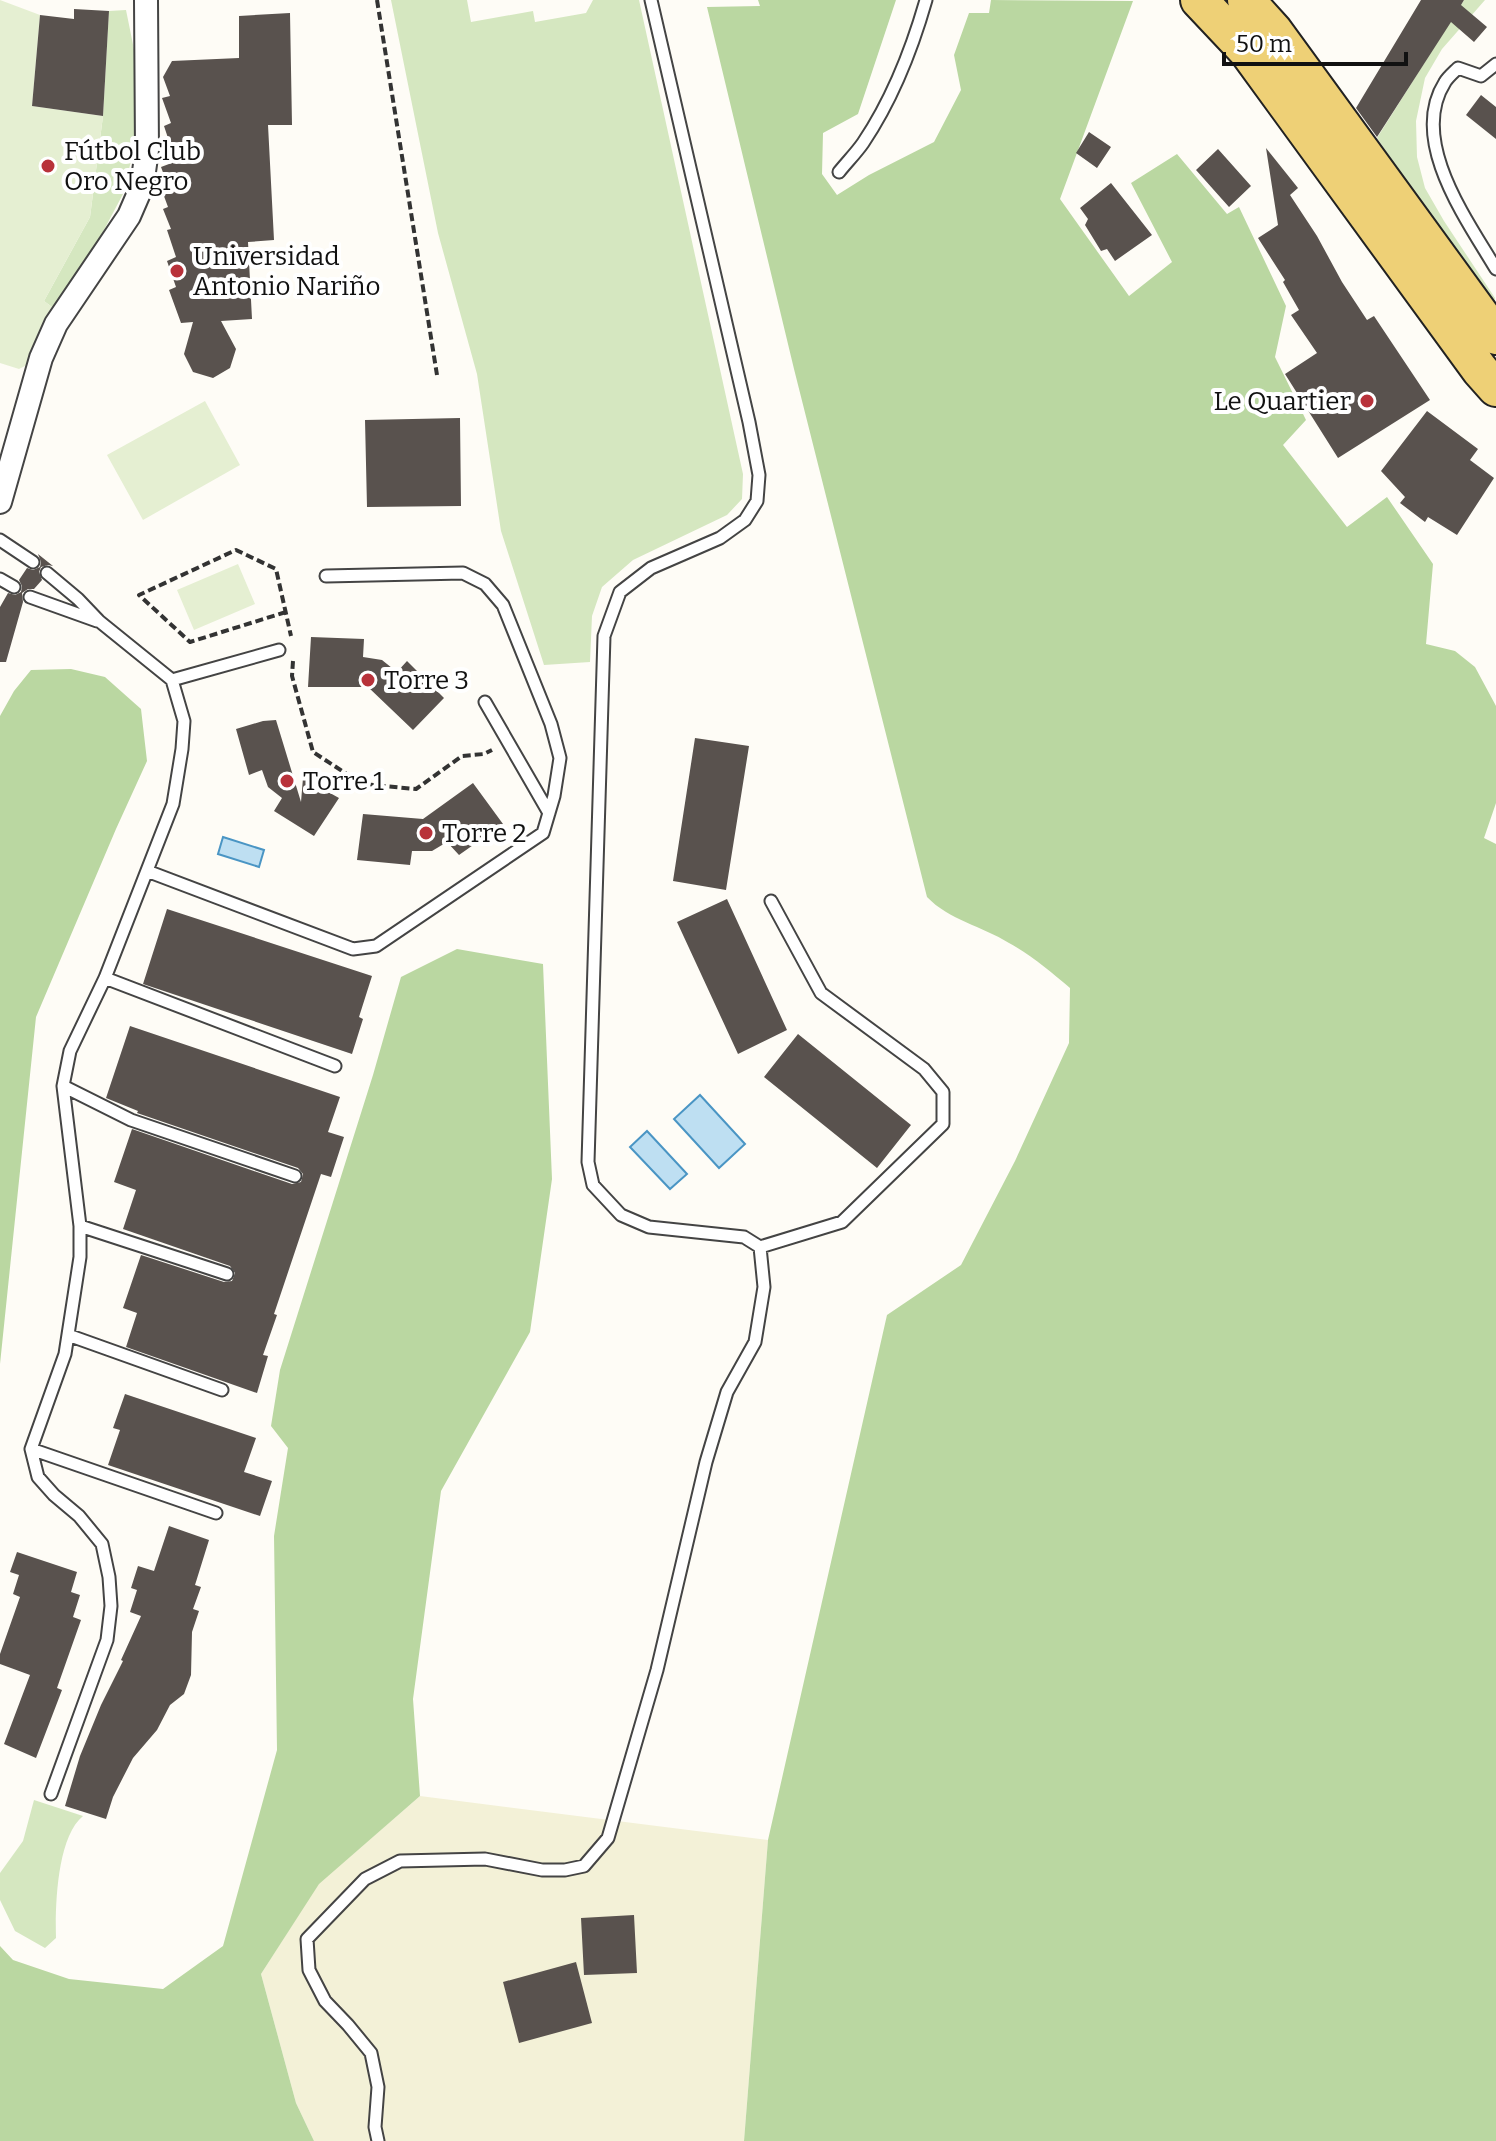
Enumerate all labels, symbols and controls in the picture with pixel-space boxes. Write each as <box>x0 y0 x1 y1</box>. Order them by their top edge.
scale bar <box>1224 16 1406 66</box>
text: 50 m <box>1236 30 1292 58</box>
place label: Fútbol Club Oro Negro <box>64 136 201 197</box>
marker: Fútbol Club Oro Negro <box>39 157 57 175</box>
place label: Universidad Antonio Nariño <box>193 241 380 302</box>
marker: Universidad Antonio Nariño <box>168 262 186 280</box>
place label: Le Quartier <box>1213 386 1351 417</box>
marker: Le Quartier <box>1358 392 1376 410</box>
place label: Torre 3 <box>384 665 469 696</box>
marker: Torre 3 <box>359 671 377 689</box>
place label: Torre 1 <box>303 766 384 797</box>
marker: Torre 1 <box>278 772 296 790</box>
place label: Torre 2 <box>442 818 526 849</box>
marker: Torre 2 <box>417 824 435 842</box>

